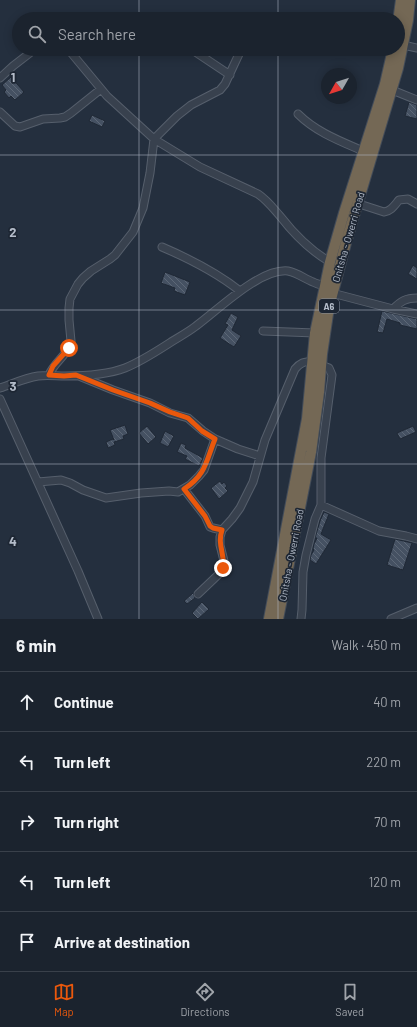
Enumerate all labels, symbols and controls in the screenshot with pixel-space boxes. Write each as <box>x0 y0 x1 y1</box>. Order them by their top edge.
search box <box>12 12 405 56</box>
icon: search <box>26 23 48 45</box>
text: Search here <box>58 25 136 43</box>
north arrow <box>321 68 357 104</box>
text: 1 <box>11 69 15 85</box>
street label: Onitsha - Owerri Road <box>329 190 367 284</box>
text: 2 <box>9 224 17 240</box>
road number: A6 <box>319 299 339 313</box>
route start <box>60 339 78 357</box>
text: 3 <box>9 378 17 394</box>
street label: Onitsha - Owerri Road <box>276 508 306 602</box>
text: 4 <box>9 533 17 549</box>
route end <box>214 559 232 577</box>
text: 6 min <box>16 635 56 655</box>
text: Walk · 450 m <box>332 637 401 653</box>
icon: ahead <box>16 691 38 713</box>
text: Continue <box>54 693 114 711</box>
text: 40 m <box>373 694 401 710</box>
icon: left <box>16 751 38 773</box>
text: Turn left <box>54 753 110 771</box>
text: 220 m <box>366 754 401 770</box>
icon: right <box>16 811 38 833</box>
text: Turn right <box>54 813 119 831</box>
text: 70 m <box>374 814 401 830</box>
icon: left <box>16 871 38 893</box>
text: Turn left <box>54 873 110 891</box>
text: 120 m <box>369 874 401 890</box>
icon: arrive <box>16 931 38 953</box>
text: Arrive at destination <box>54 933 190 951</box>
tab: Map <box>53 981 75 1018</box>
tab: Directions <box>180 981 230 1018</box>
tab: Saved <box>335 981 364 1018</box>

